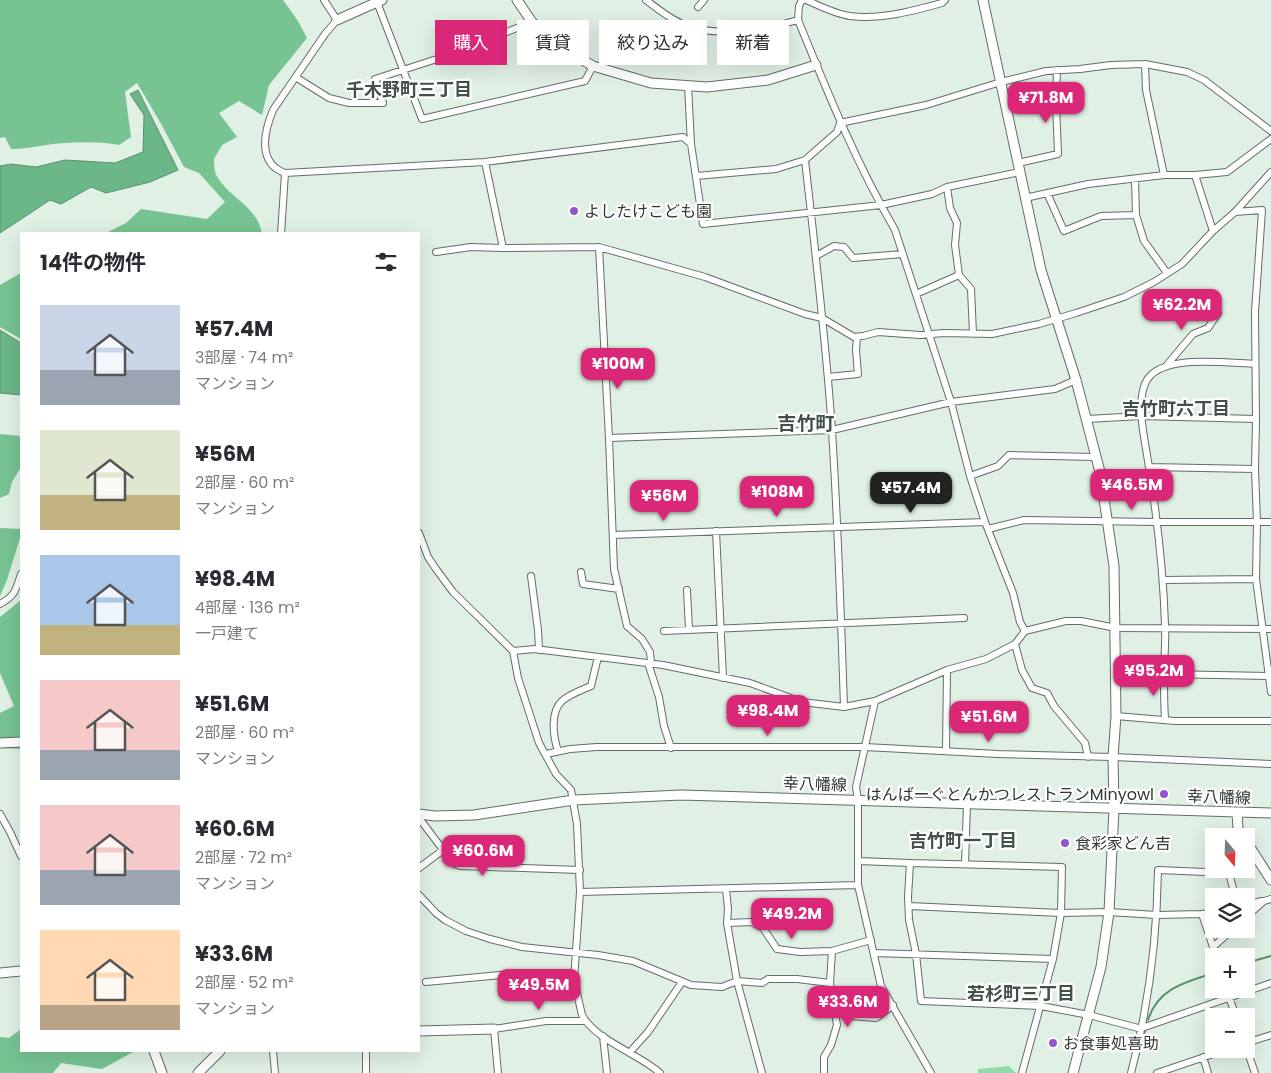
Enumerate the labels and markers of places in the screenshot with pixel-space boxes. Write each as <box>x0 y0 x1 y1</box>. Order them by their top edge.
pin: ¥71.8M <box>1005 82 1087 124</box>
place label: よしたけこども園 <box>584 200 712 223</box>
marker: よしたけこども園 <box>568 205 580 217</box>
pin: ¥62.2M <box>1141 288 1223 331</box>
pin: ¥100M <box>583 348 653 390</box>
pin: ¥46.5M <box>1091 468 1173 511</box>
pin: ¥57.4M <box>870 472 952 514</box>
pin: ¥108M <box>742 476 812 518</box>
pin: ¥56M <box>634 480 694 522</box>
pin: ¥95.2M <box>1113 654 1195 697</box>
pin: ¥98.4M <box>727 694 809 737</box>
pin: ¥51.6M <box>948 700 1030 743</box>
place label: はんばーぐとんかつレストランMinyowl <box>866 783 1154 806</box>
marker: はんばーぐとんかつレストランMinyowl <box>1158 788 1170 800</box>
place label: 食彩家どん吉 <box>1075 832 1171 855</box>
pin: ¥60.6M <box>442 834 524 877</box>
marker: 食彩家どん吉 <box>1059 837 1071 849</box>
pin: ¥49.2M <box>751 898 833 940</box>
pin: ¥49.5M <box>498 968 580 1011</box>
pin: ¥33.6M <box>807 986 889 1028</box>
place label: お食事処喜助 <box>1063 1032 1159 1055</box>
marker: お食事処喜助 <box>1047 1037 1059 1049</box>

